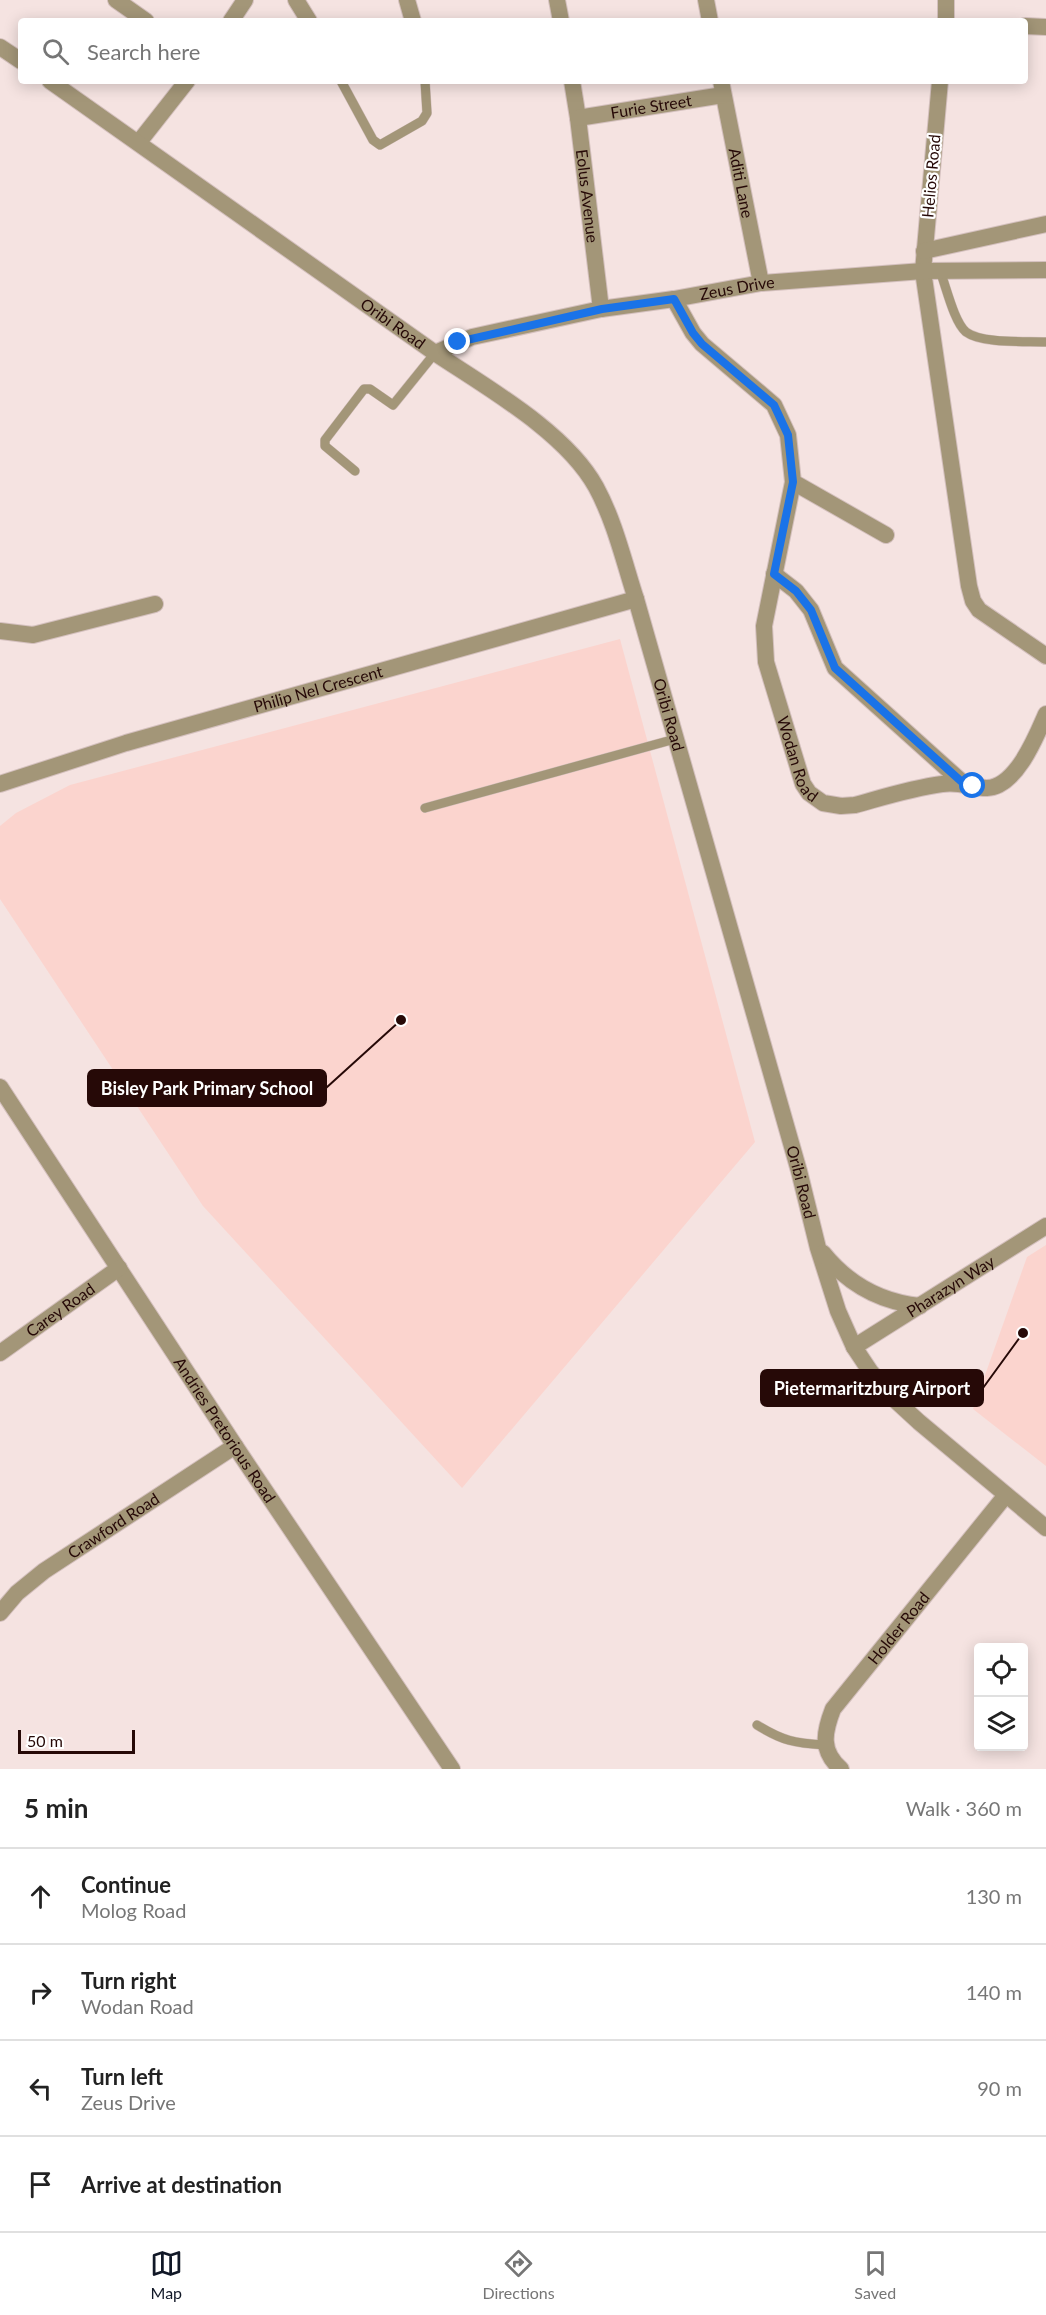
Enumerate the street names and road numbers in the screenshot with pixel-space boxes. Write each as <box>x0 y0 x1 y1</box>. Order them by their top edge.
street label: Furie Street <box>609 90 693 122</box>
street label: Helios Road <box>917 133 944 218</box>
street label: Aditi Lane <box>725 146 758 220</box>
street label: Eolus Avenue <box>573 148 603 244</box>
street label: Zeus Drive <box>698 272 775 303</box>
street label: Oribi Road <box>357 294 429 352</box>
street label: Philip Nel Crescent <box>251 661 385 716</box>
street label: Oribi Road <box>650 676 689 753</box>
street label: Wodan Road <box>774 714 822 805</box>
street label: Oribi Road <box>783 1143 820 1220</box>
street label: Pharazyn Way <box>903 1251 998 1321</box>
street label: Carey Road <box>22 1279 98 1341</box>
street label: Andries Pretorious Road <box>170 1353 280 1506</box>
street label: Crawford Road <box>64 1488 162 1562</box>
street label: Holder Road <box>863 1588 933 1668</box>

